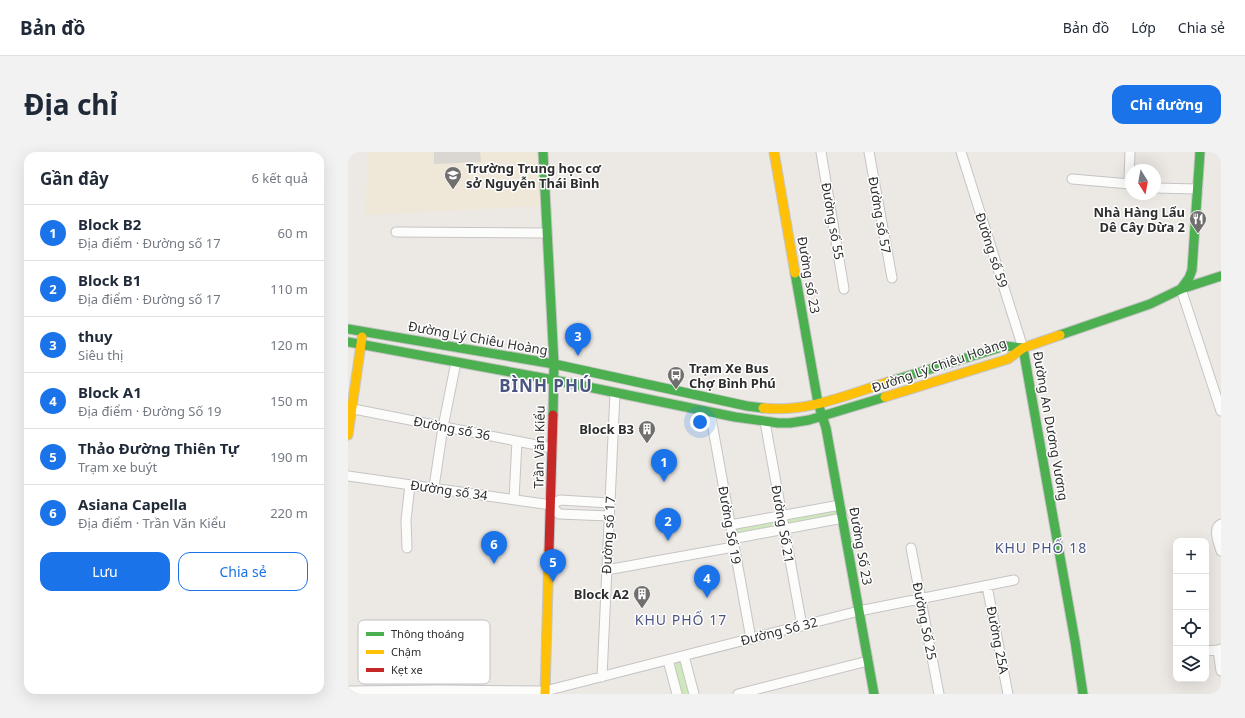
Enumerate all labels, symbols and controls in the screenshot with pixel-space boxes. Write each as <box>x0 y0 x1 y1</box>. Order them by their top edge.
text: Bản đồ <box>20 15 85 41</box>
text: Bản đồ <box>1063 18 1109 37</box>
text: Lớp <box>1131 18 1156 37</box>
text: Chia sẻ <box>1178 18 1225 37</box>
text: Địa chỉ <box>24 85 118 123</box>
button: Chỉ đường <box>1112 85 1221 124</box>
place label: Trường Trung học cơ sở Nguyễn Thái Bình <box>466 159 602 192</box>
north arrow <box>1125 164 1161 200</box>
school or university icon: Trường Trung học cơ sở Nguyễn Thái Bình <box>443 165 463 190</box>
text: Gần đây <box>40 167 109 190</box>
text: 6 kết quả <box>252 169 308 187</box>
street label: Đường số 57 <box>864 175 896 255</box>
street label: Đường số 55 <box>817 181 849 261</box>
place label: Nhà Hàng Lẩu Dê Cây Dừa 2 <box>1094 203 1185 236</box>
restaurant icon: Nhà Hàng Lẩu Dê Cây Dừa 2 <box>1188 209 1208 234</box>
street label: Đường số 59 <box>971 210 1013 290</box>
text: Block B2 <box>78 214 141 234</box>
text: 1 <box>49 224 57 242</box>
text: 60 m <box>278 224 308 242</box>
text: Địa điểm · Đường số 17 <box>78 234 221 252</box>
street label: Đường số 23 <box>793 235 825 315</box>
text: Block B1 <box>78 270 141 290</box>
text: 2 <box>49 280 57 298</box>
text: 110 m <box>270 280 308 298</box>
text: Địa điểm · Đường số 17 <box>78 290 221 308</box>
street label: Đường Lý Chiêu Hoàng <box>407 317 549 359</box>
pin: 3 <box>565 323 591 356</box>
text: thuy <box>78 326 113 346</box>
street label: Đường Lý Chiêu Hoàng <box>869 333 1009 397</box>
text: 3 <box>49 336 57 354</box>
text: 120 m <box>270 336 308 354</box>
text: Siêu thị <box>78 346 123 364</box>
street label: Đường An Dương Vương <box>1029 350 1073 502</box>
place label: Trạm Xe Bus Chợ Bình Phú <box>689 359 776 392</box>
bus stop icon: Trạm Xe Bus Chợ Bình Phú <box>666 365 686 390</box>
district label: BÌNH PHÚ <box>499 374 593 397</box>
text: Block A1 <box>78 382 142 402</box>
text: 4 <box>49 392 57 410</box>
text: 150 m <box>270 392 308 410</box>
text: Địa điểm · Đường Số 19 <box>78 402 222 420</box>
street label: Trần Văn Kiểu <box>529 405 549 489</box>
street label: Đường số 36 <box>412 412 492 444</box>
your location <box>690 412 710 432</box>
building icon: Block B3 <box>637 419 657 444</box>
place label: Block B3 <box>579 420 634 438</box>
text: Thảo Đường Thiên Tự <box>78 438 239 458</box>
text: 5 <box>49 448 57 466</box>
text: 190 m <box>270 448 308 466</box>
pin: 1 <box>651 449 677 482</box>
text: Trạm xe buýt <box>78 458 157 476</box>
street label: Đường số 34 <box>409 476 489 504</box>
street label: Đường Số 21 <box>767 484 799 564</box>
street label: Đường Số 19 <box>714 485 746 565</box>
text: Asiana Capella <box>78 494 187 514</box>
street label: Đường số 17 <box>597 496 619 574</box>
text: 6 <box>49 504 57 522</box>
text: 220 m <box>270 504 308 522</box>
street label: Đường Số 23 <box>845 506 877 586</box>
pin: 2 <box>655 508 681 541</box>
text: Địa điểm · Trần Văn Kiểu <box>78 514 226 532</box>
pin: 6 <box>481 531 507 564</box>
district label: KHU PHỐ 18 <box>995 538 1087 557</box>
map controls <box>1173 538 1209 682</box>
button: + <box>1173 538 1209 574</box>
pin: 5 <box>540 549 566 582</box>
button: Lưu <box>40 552 170 591</box>
button: Chia sẻ <box>178 552 308 591</box>
pin: 4 <box>694 565 720 598</box>
button: − <box>1173 574 1209 610</box>
street label: Đường Số 25 <box>909 581 941 661</box>
building icon: Block A2 <box>632 584 652 609</box>
place label: Block A2 <box>574 585 629 603</box>
street label: Đường 25A <box>983 604 1014 676</box>
district label: KHU PHỐ 17 <box>635 610 727 629</box>
button: locate <box>1173 610 1209 646</box>
street label: Đường Số 32 <box>739 613 819 649</box>
legend <box>358 620 490 684</box>
text: Thông thoáng <box>391 626 464 641</box>
text: Chậm <box>391 644 421 659</box>
button: layers <box>1173 646 1209 682</box>
text: Kẹt xe <box>391 662 423 677</box>

